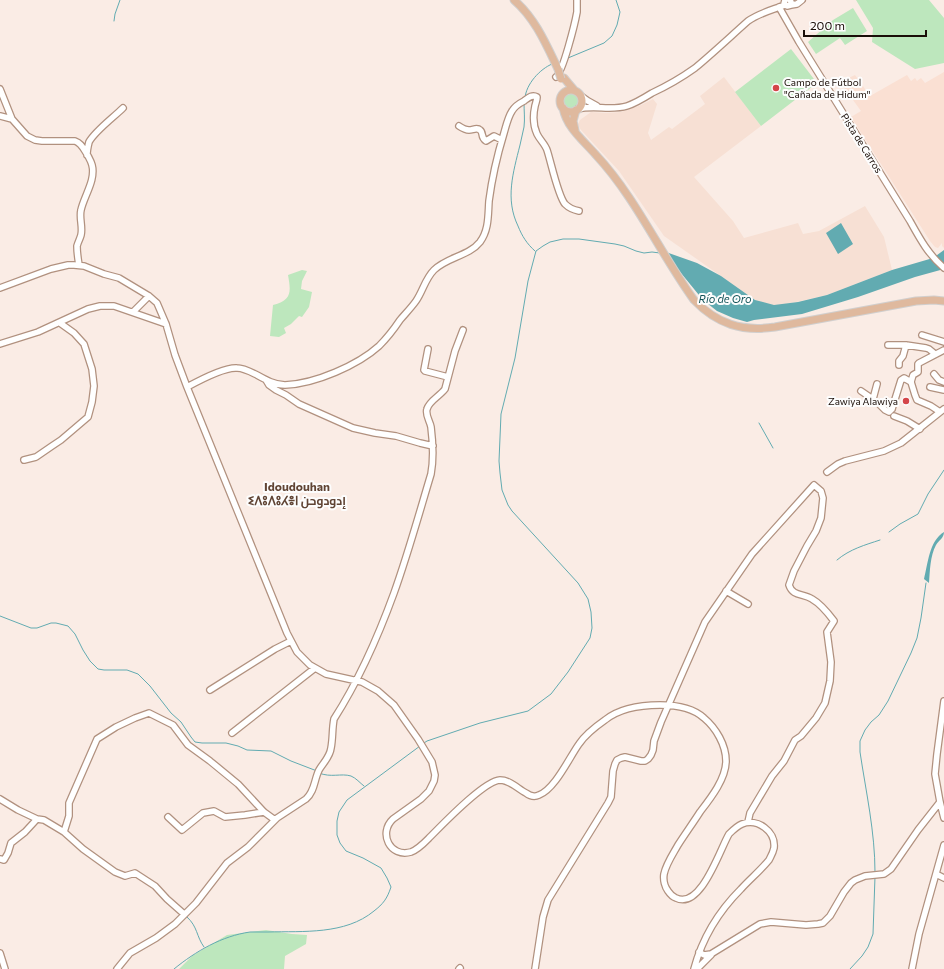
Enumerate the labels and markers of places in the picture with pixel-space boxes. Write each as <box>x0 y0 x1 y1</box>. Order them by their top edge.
place label: Campo de Fútbol "Cañada de Hidum" <box>784 76 871 100</box>
marker: Campo de Fútbol "Cañada de Hidum" <box>771 83 781 93</box>
place label: Zawiya Alawiya <box>828 395 898 407</box>
marker: Zawiya Alawiya <box>901 396 911 406</box>

